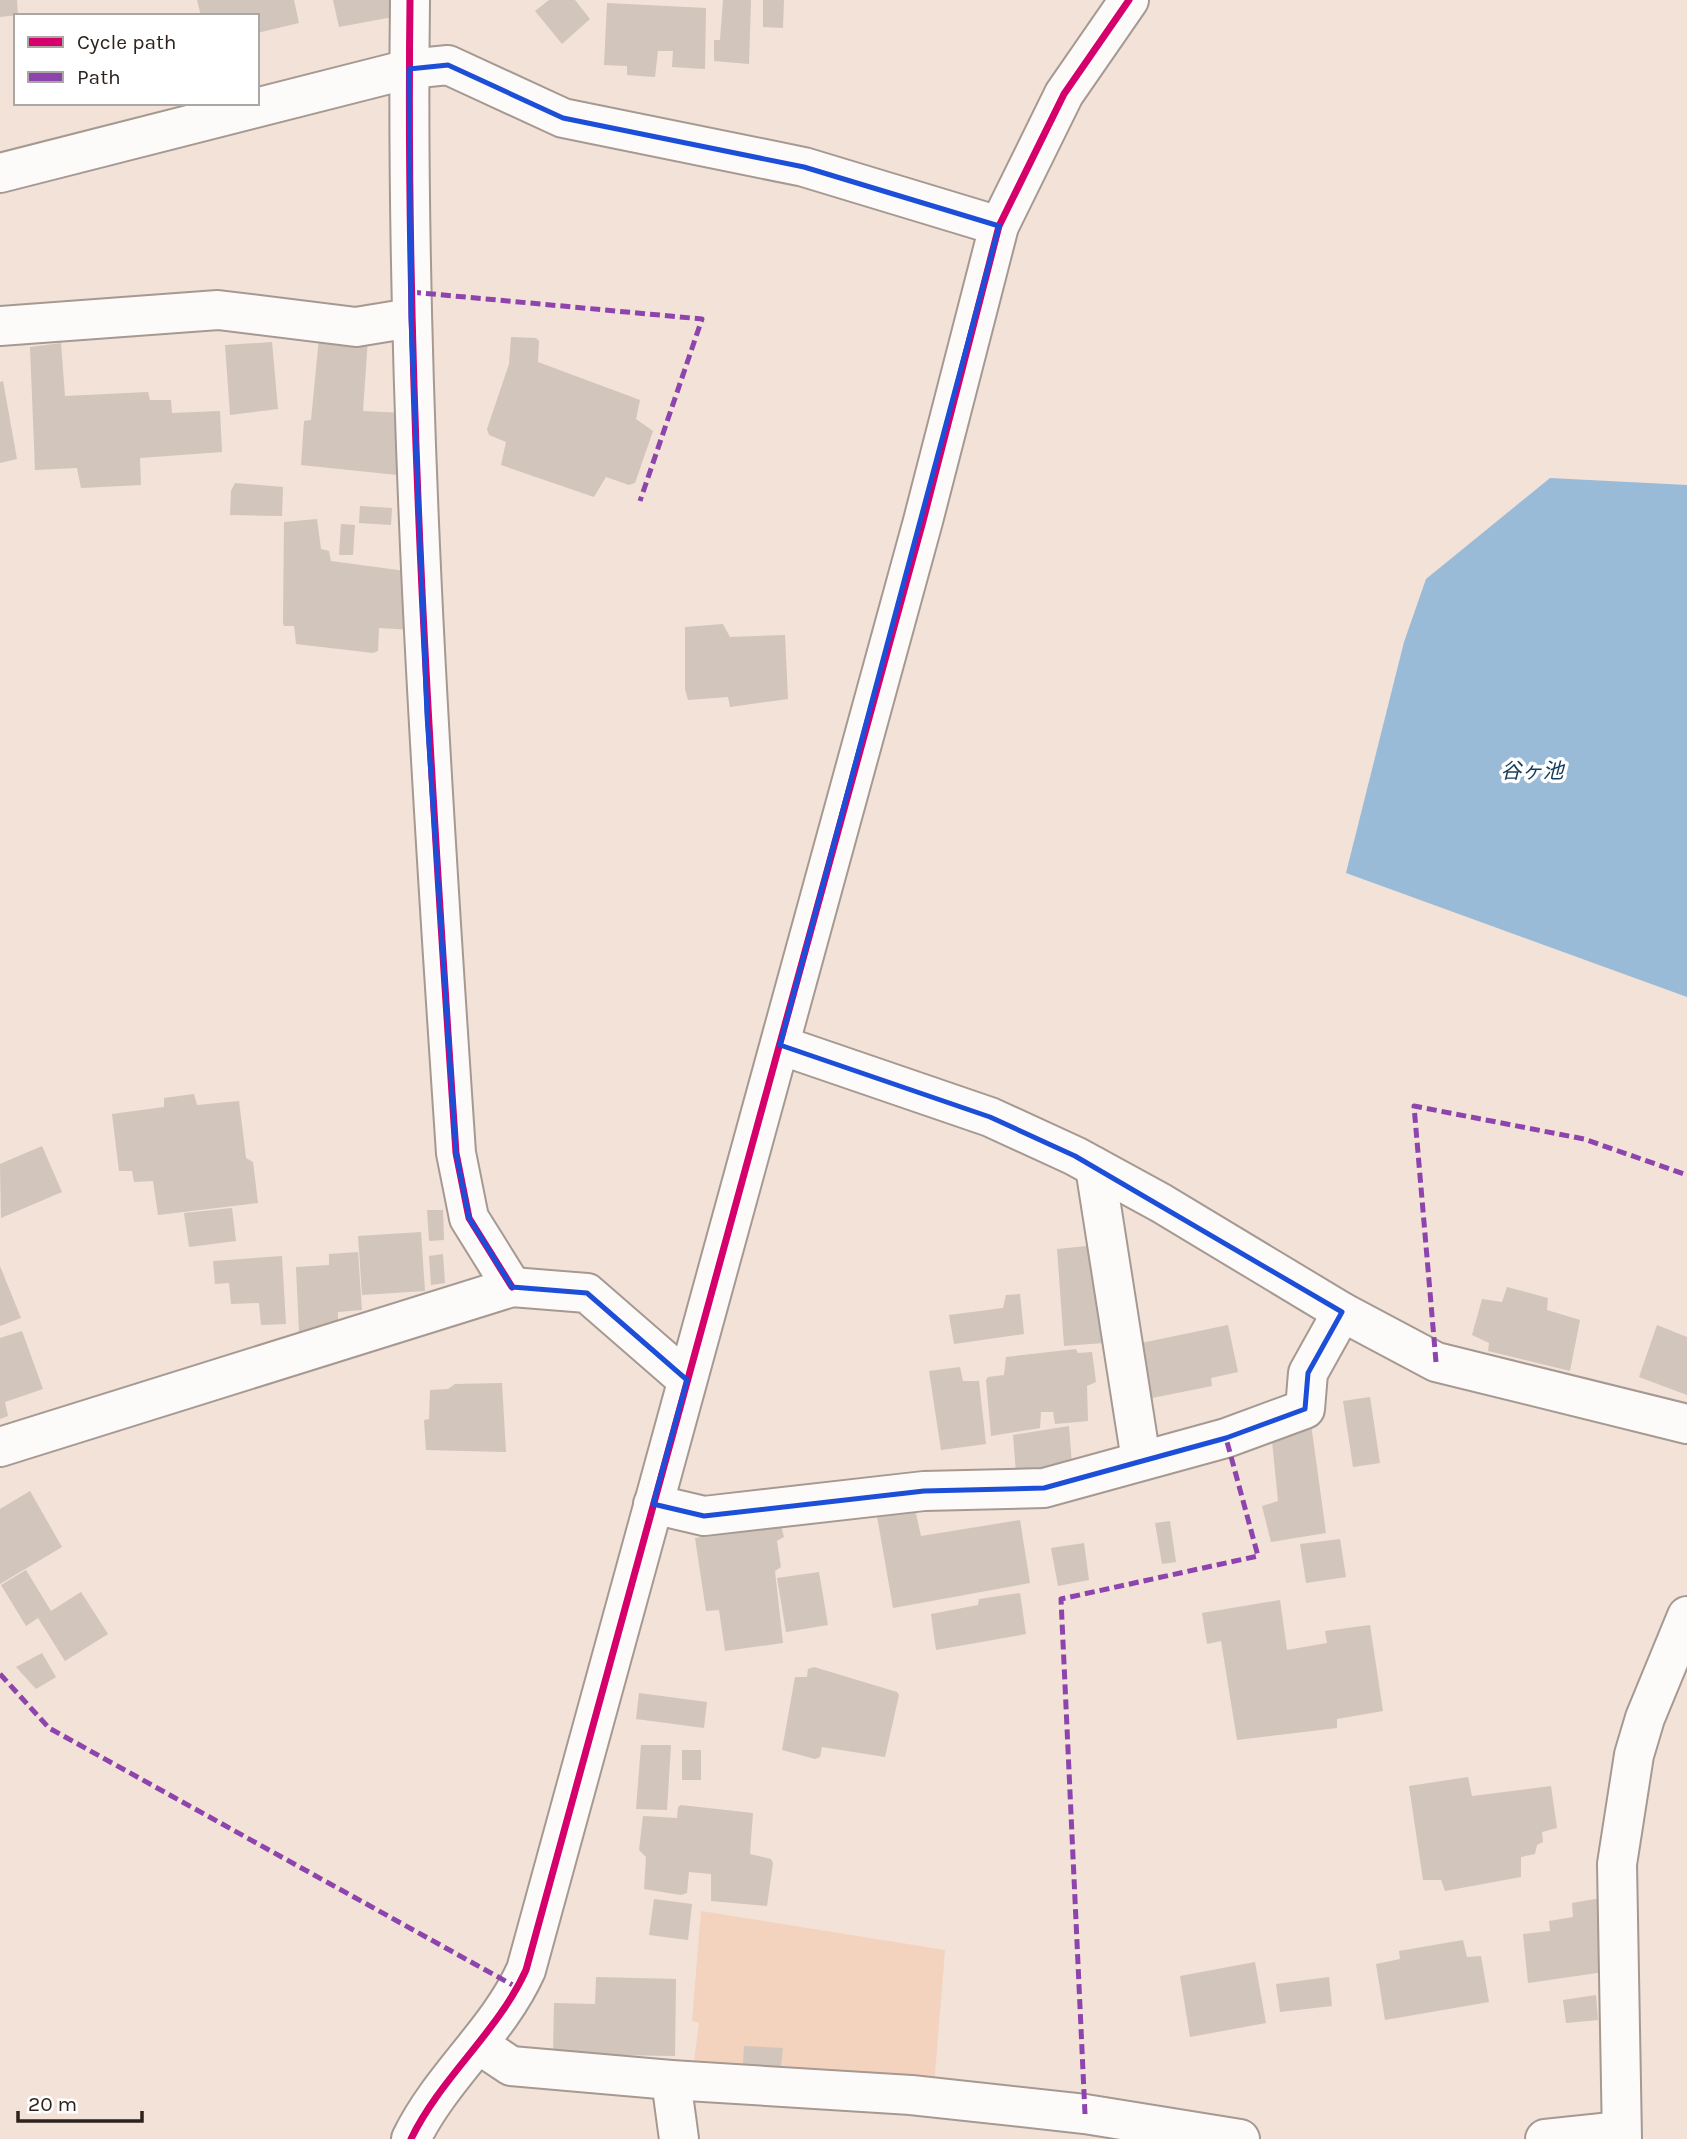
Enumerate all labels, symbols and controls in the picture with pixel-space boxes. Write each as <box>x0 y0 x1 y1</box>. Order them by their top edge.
legend <box>14 14 259 105</box>
text: Cycle path <box>77 30 177 54</box>
text: Path <box>77 65 121 89</box>
water label: 谷ヶ池 <box>1501 759 1565 783</box>
scale bar <box>18 2080 142 2124</box>
text: 20 m <box>28 2092 77 2116</box>

